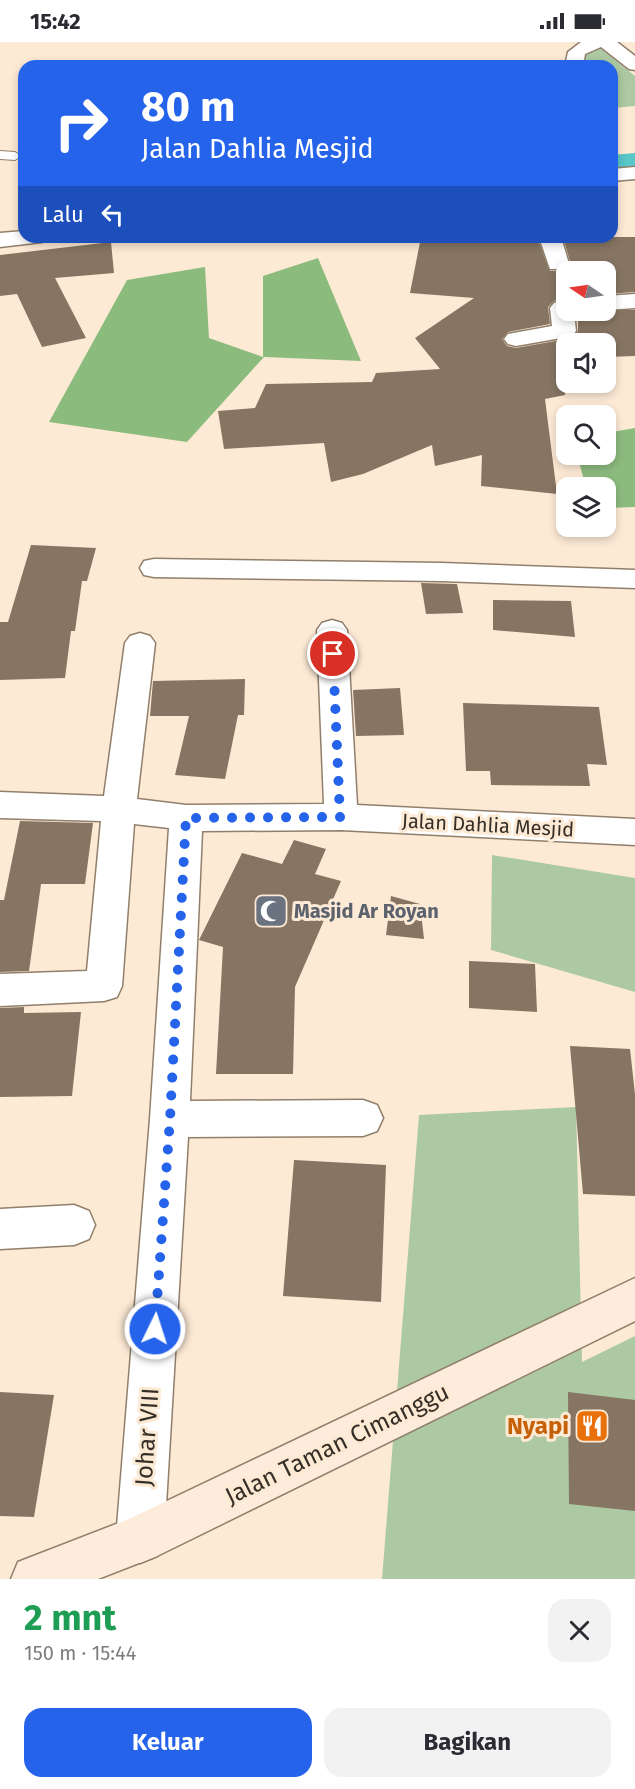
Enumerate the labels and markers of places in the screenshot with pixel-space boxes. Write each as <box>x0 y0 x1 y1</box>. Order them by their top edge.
pin <box>307 628 358 679</box>
mosque icon: Masjid Ar Royan <box>253 893 289 929</box>
place label: Masjid Ar Royan <box>294 899 439 923</box>
restaurant icon: Nyapi <box>574 1408 610 1444</box>
place label: Nyapi <box>507 1412 569 1440</box>

